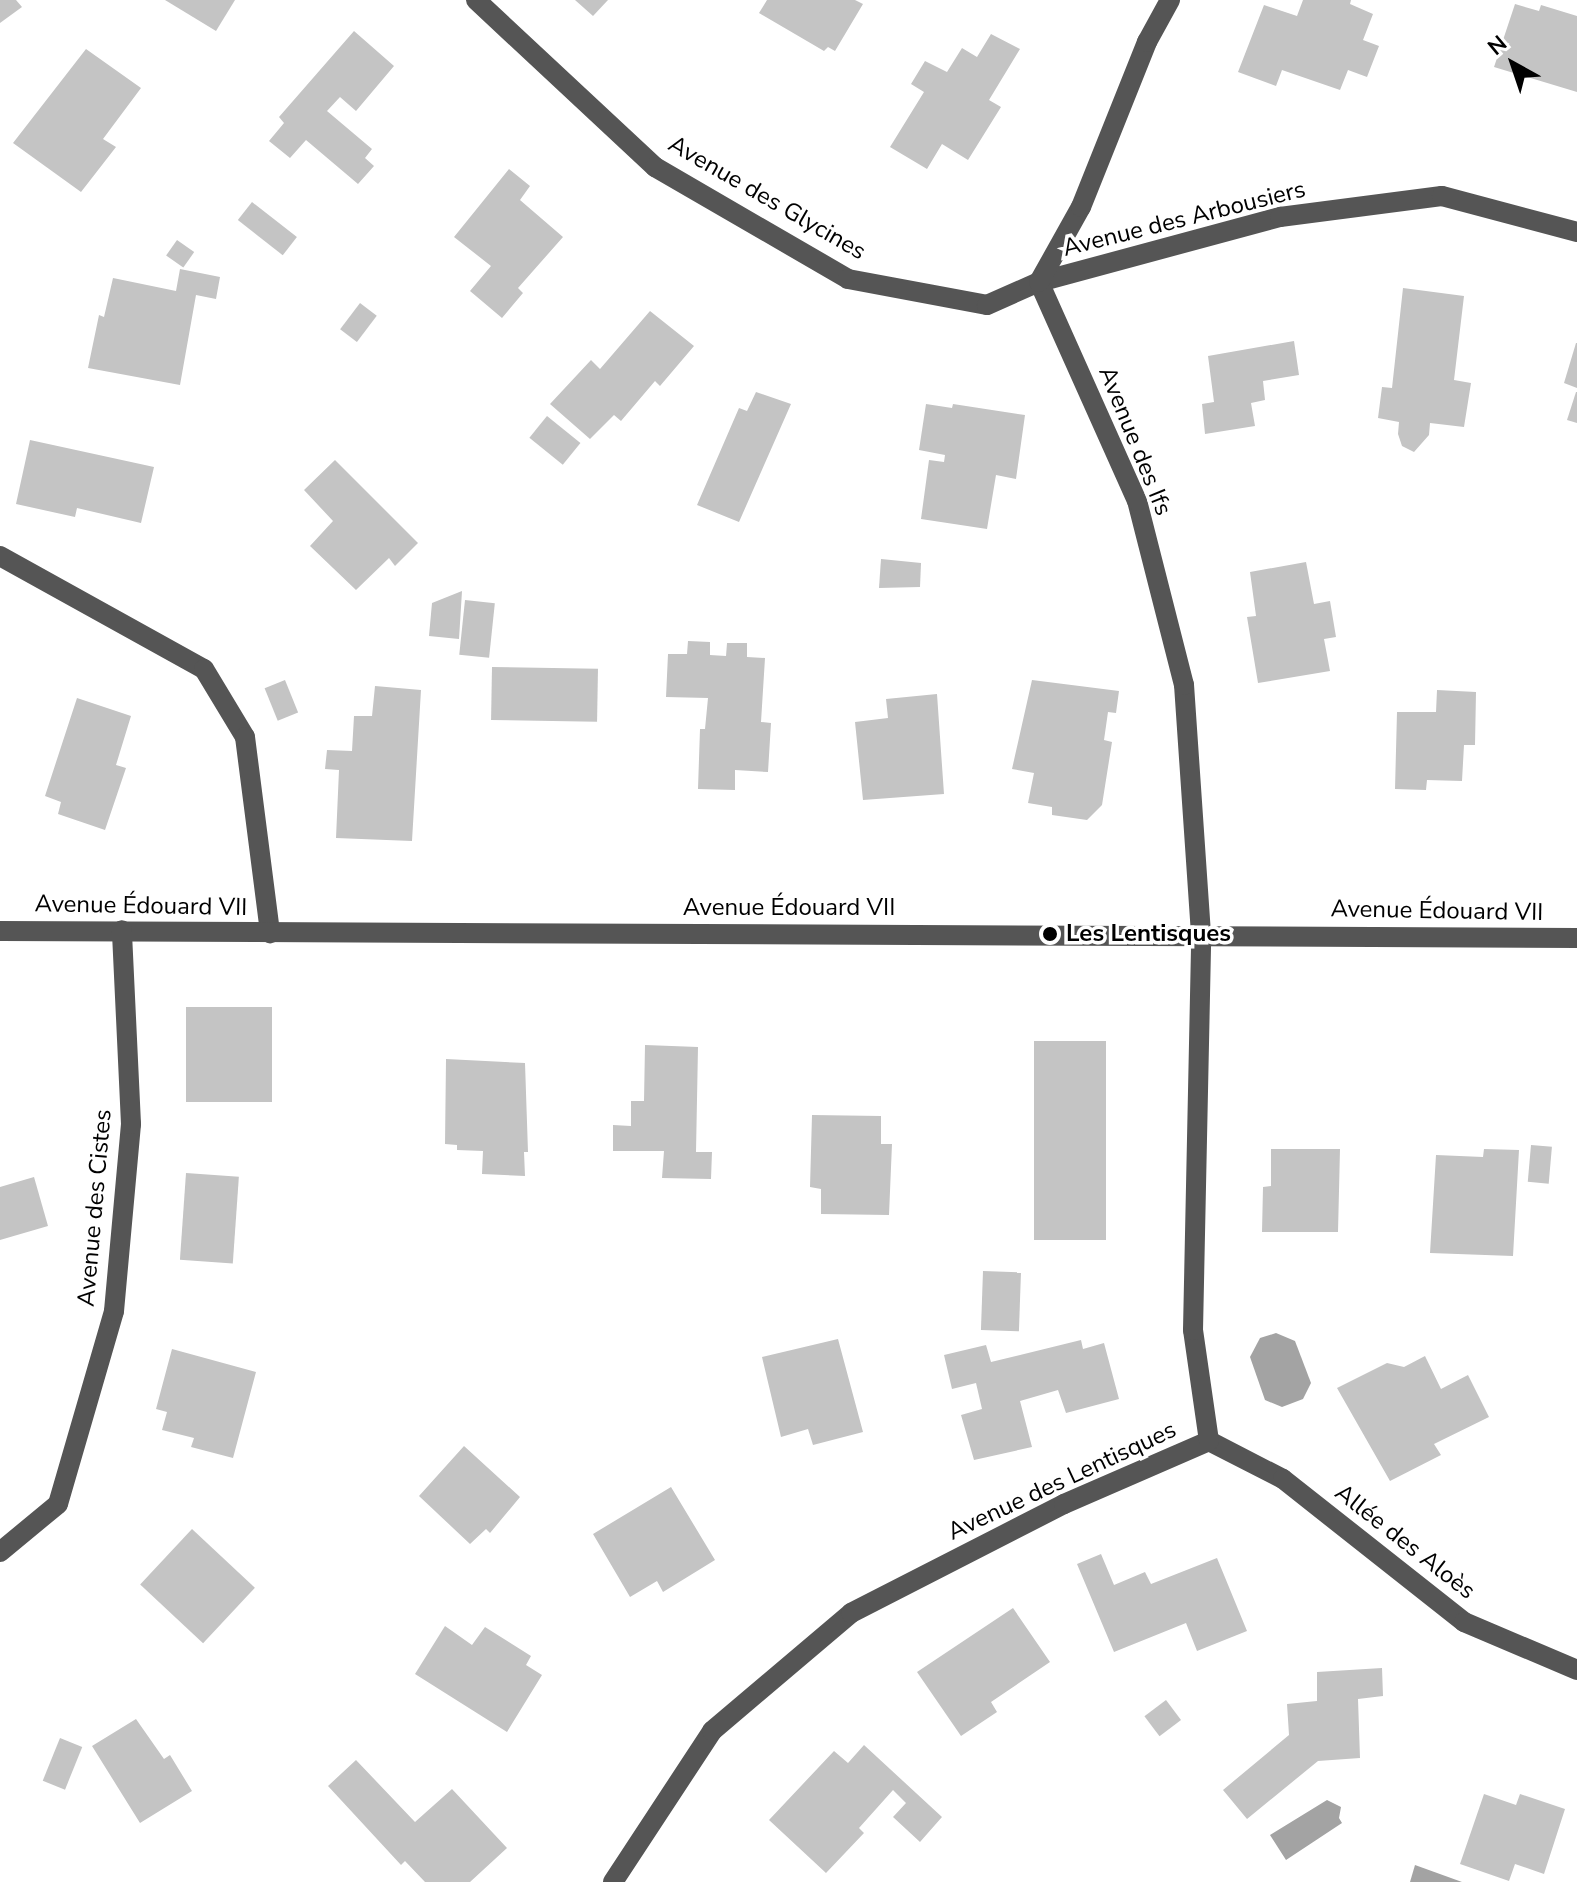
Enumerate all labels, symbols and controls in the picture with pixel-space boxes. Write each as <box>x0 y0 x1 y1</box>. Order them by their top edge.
north arrow <box>1473 24 1553 104</box>
text: N <box>1482 29 1514 62</box>
street label: Avenue des Glycines <box>663 130 871 266</box>
street label: Avenue des Arbousiers <box>1060 175 1308 263</box>
street label: Avenue des Ifs <box>1092 362 1178 520</box>
street label: Avenue Édouard VII <box>34 890 248 922</box>
street label: Avenue Édouard VII <box>683 894 895 922</box>
street label: Avenue Édouard VII <box>1330 895 1544 927</box>
place label: Les Lentisques <box>1066 920 1231 948</box>
marker: Les Lentisques <box>1041 925 1059 943</box>
street label: Avenue des Cistes <box>72 1108 118 1308</box>
street label: Avenue des Lentisques <box>943 1415 1181 1547</box>
street label: Allée des Aloès <box>1329 1478 1481 1606</box>

